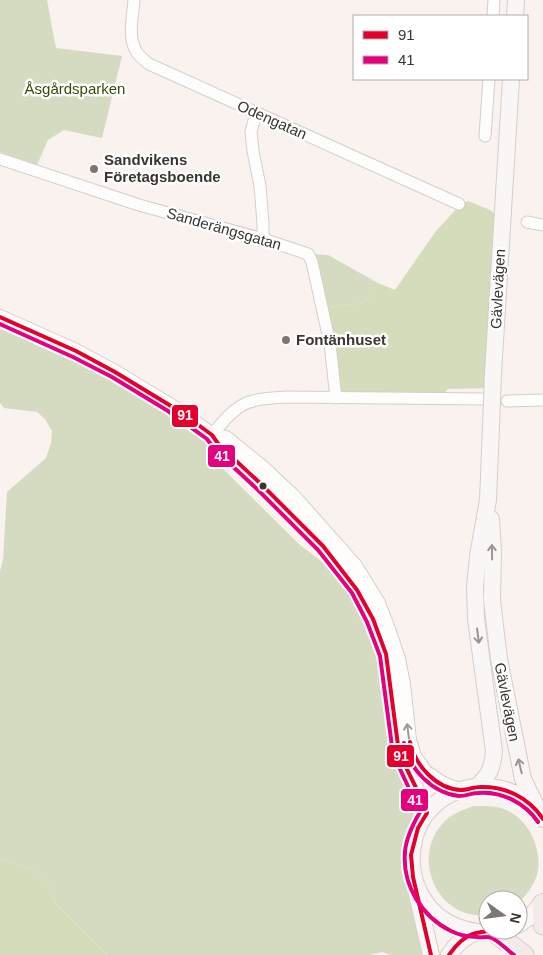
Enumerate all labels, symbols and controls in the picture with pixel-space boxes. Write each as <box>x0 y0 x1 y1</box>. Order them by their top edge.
legend <box>353 15 528 80</box>
text: 91 <box>398 26 415 43</box>
text: 41 <box>398 51 415 68</box>
park label: Åsgårdsparken <box>25 80 125 97</box>
street label: Odengatan <box>235 97 310 142</box>
place label: Sandvikens Företagsboende <box>104 151 221 185</box>
marker: Sandvikens Företagsboende <box>88 163 100 175</box>
street label: Sanderängsgatan <box>165 204 283 253</box>
street label: Gävlevägen <box>487 249 508 329</box>
place label: Fontänhuset <box>296 331 386 348</box>
marker: Fontänhuset <box>280 334 292 346</box>
line badge: 91 <box>171 404 199 428</box>
text: 91 <box>177 407 193 423</box>
line badge: 41 <box>207 444 236 468</box>
text: 41 <box>214 448 230 464</box>
unlabelled marker <box>258 481 268 491</box>
one-way arrow <box>488 544 497 560</box>
one-way arrow <box>473 628 483 644</box>
street label: Gävlevägen <box>492 661 523 743</box>
one-way arrow <box>403 723 413 739</box>
line badge: 91 <box>386 744 415 768</box>
text: 91 <box>393 748 409 764</box>
one-way arrow <box>515 758 524 774</box>
line badge: 41 <box>400 788 429 812</box>
text: 41 <box>407 792 423 808</box>
north arrow <box>478 890 528 940</box>
text: N <box>507 911 525 925</box>

